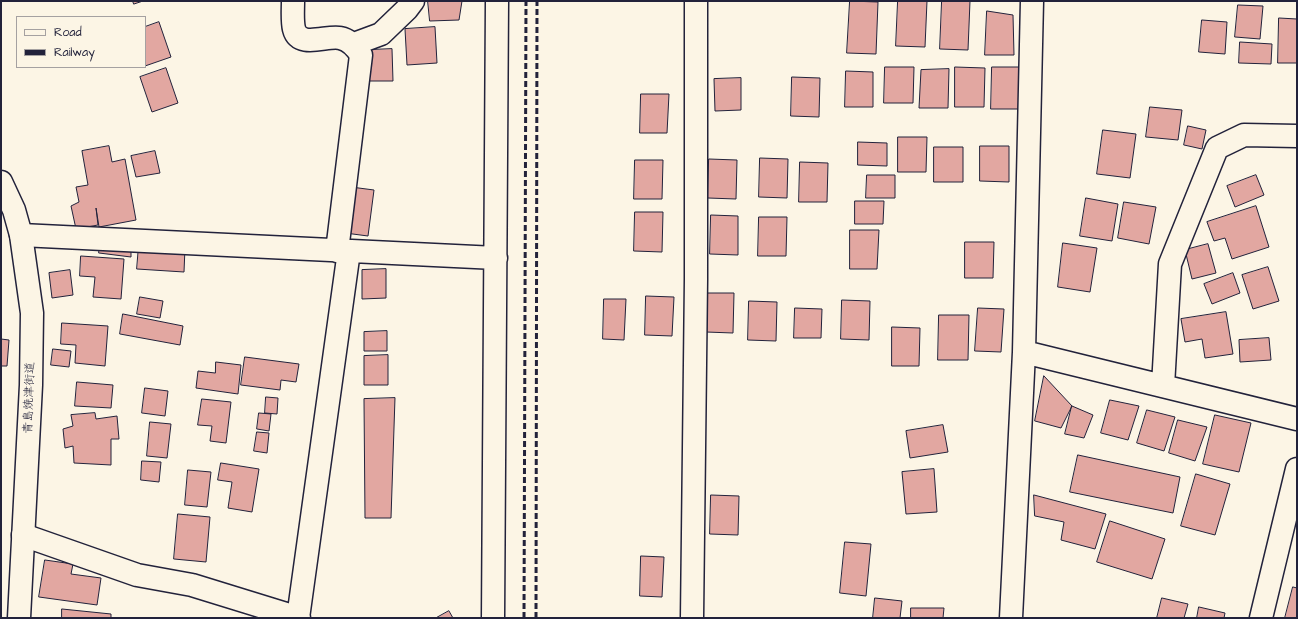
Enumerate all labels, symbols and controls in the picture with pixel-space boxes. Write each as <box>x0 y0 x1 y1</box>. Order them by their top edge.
legend <box>16 16 146 68</box>
text: Road <box>54 24 82 41</box>
text: Railway <box>54 44 95 61</box>
street label: 青島焼津街道 <box>22 362 38 434</box>

